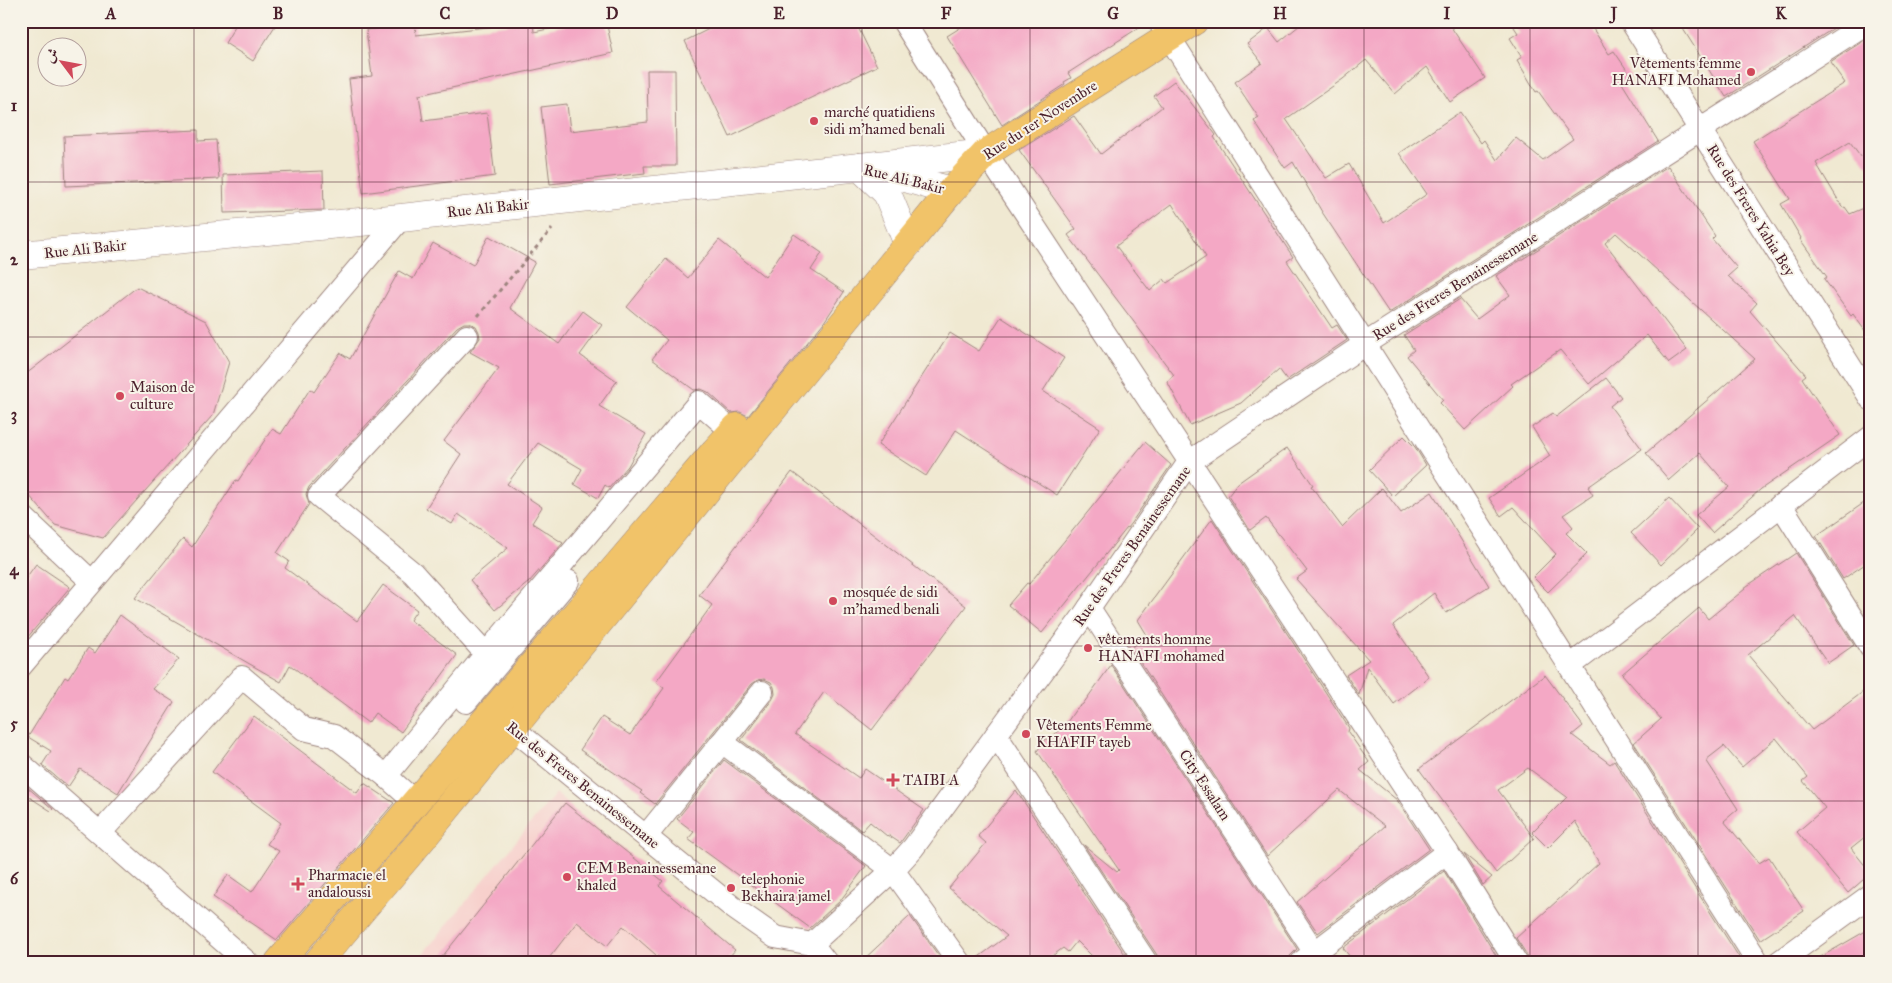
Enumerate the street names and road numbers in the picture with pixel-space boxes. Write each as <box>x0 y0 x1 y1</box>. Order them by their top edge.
street label: Rue du 1er Novembre <box>980 76 1100 164</box>
street label: Rue des Freres Yahia Bey <box>1703 141 1799 280</box>
street label: Rue Ali Bakir <box>862 160 946 198</box>
street label: Rue Ali Bakir <box>446 195 530 221</box>
street label: Rue des Freres Benainessemane <box>1369 228 1541 344</box>
street label: Rue Ali Bakir <box>43 236 127 262</box>
street label: Rue des Freres Benainessemane <box>1070 462 1194 630</box>
street label: Rue des Freres Benainessemane <box>503 718 663 852</box>
street label: City Essalam <box>1175 746 1235 824</box>

